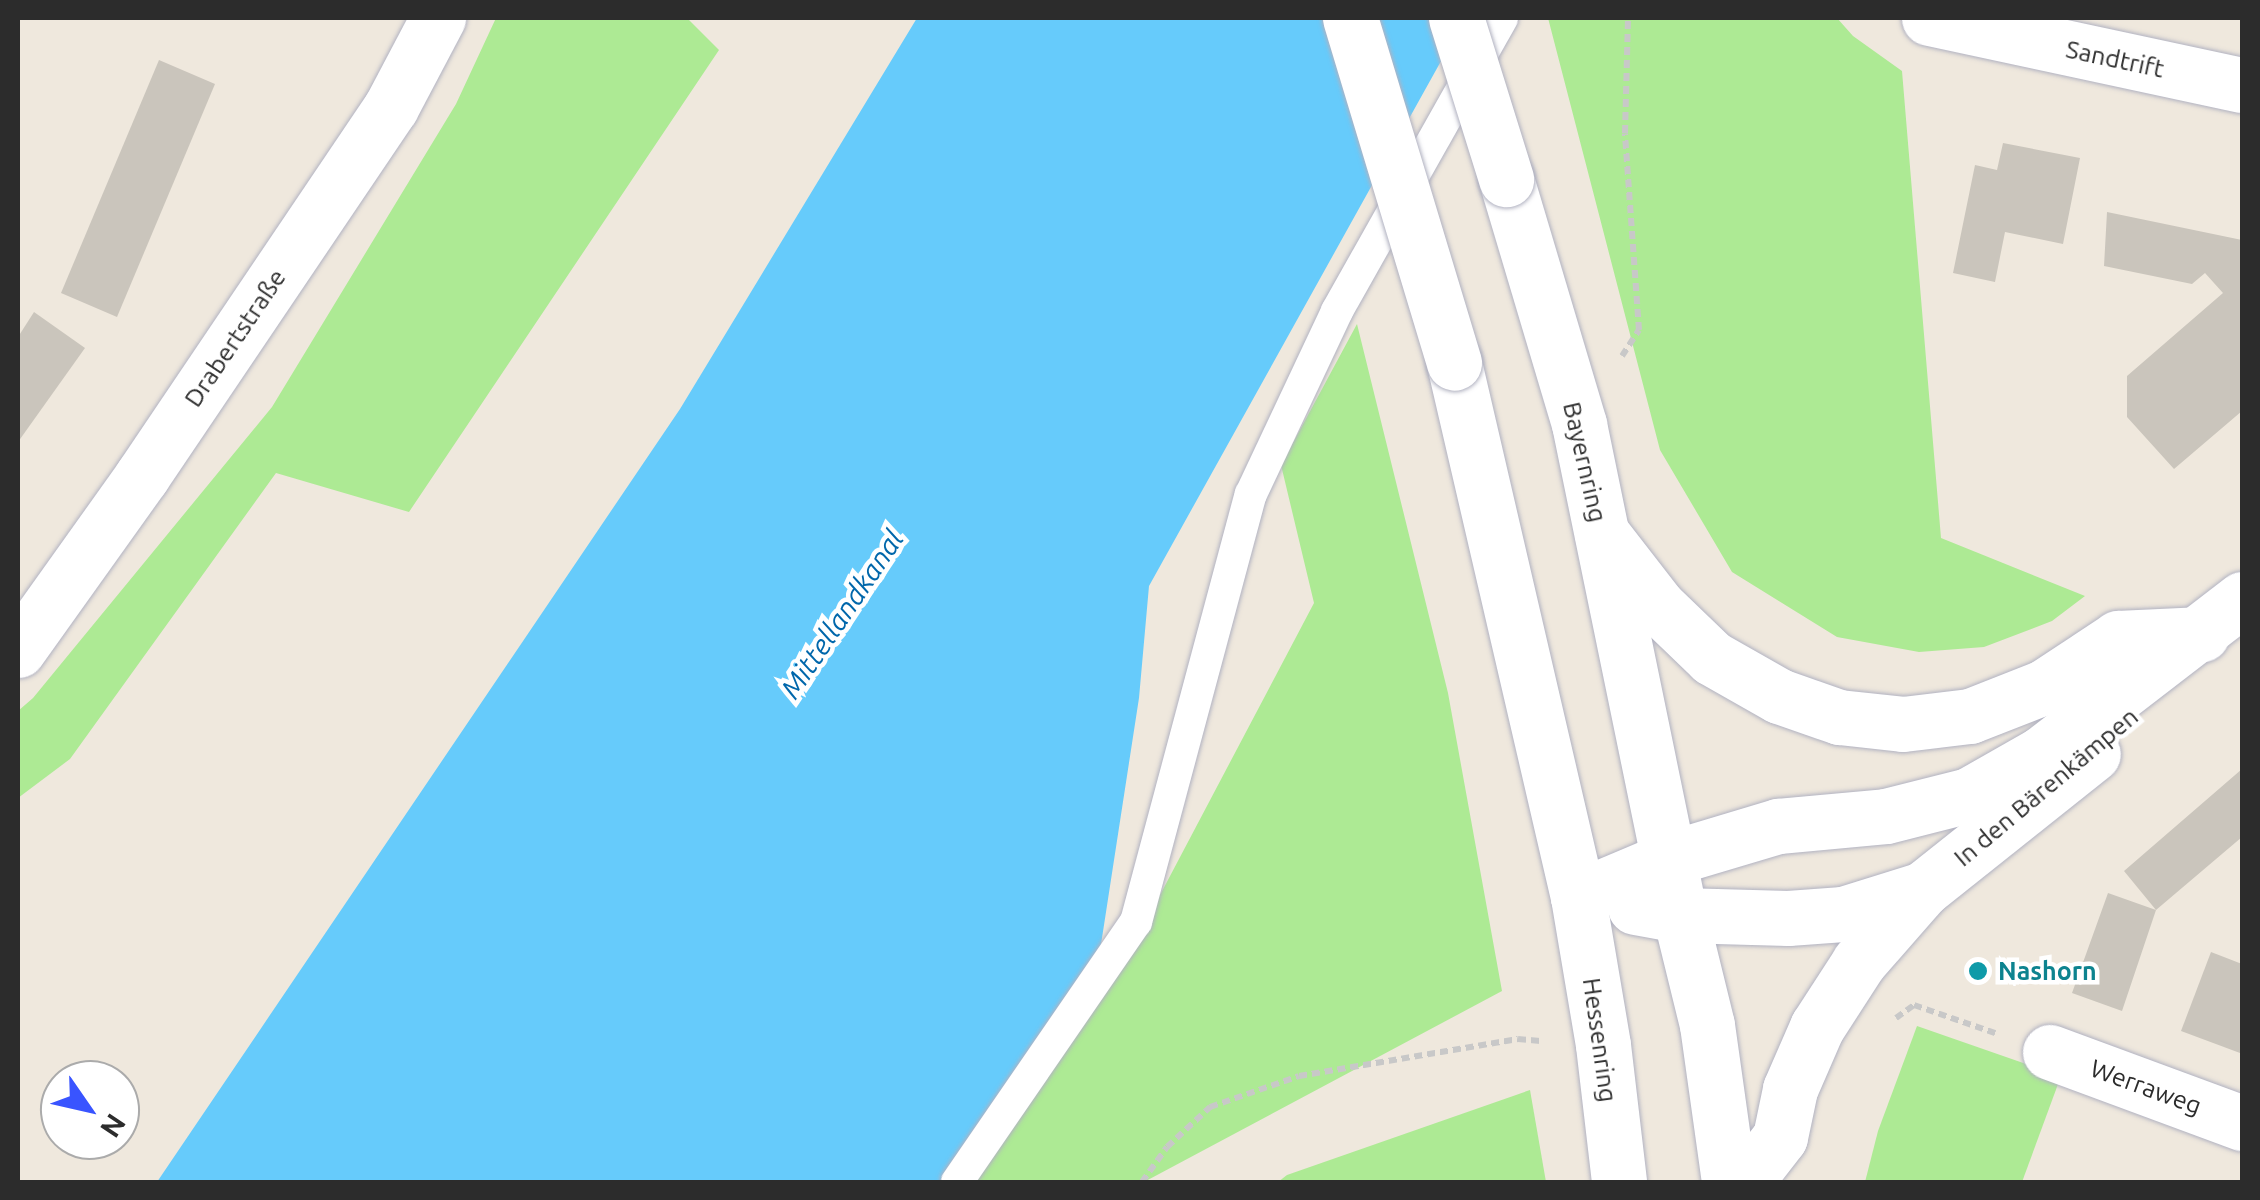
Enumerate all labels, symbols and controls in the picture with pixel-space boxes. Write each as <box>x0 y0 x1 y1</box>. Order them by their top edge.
street label: Sandtrift <box>2063 34 2167 84</box>
street label: Drabertstraße <box>178 263 292 413</box>
street label: Bayernring <box>1557 399 1613 525</box>
water label: Mittellandkanal <box>773 523 911 705</box>
street label: In den Bärenkämpen <box>1948 701 2144 873</box>
place label: Nashorn <box>1998 956 2097 986</box>
marker: Nashorn <box>1967 960 1989 982</box>
street label: Hessenring <box>1576 976 1624 1104</box>
street label: Werraweg <box>2086 1053 2206 1121</box>
north arrow <box>40 1060 140 1160</box>
text: N <box>95 1109 132 1143</box>

